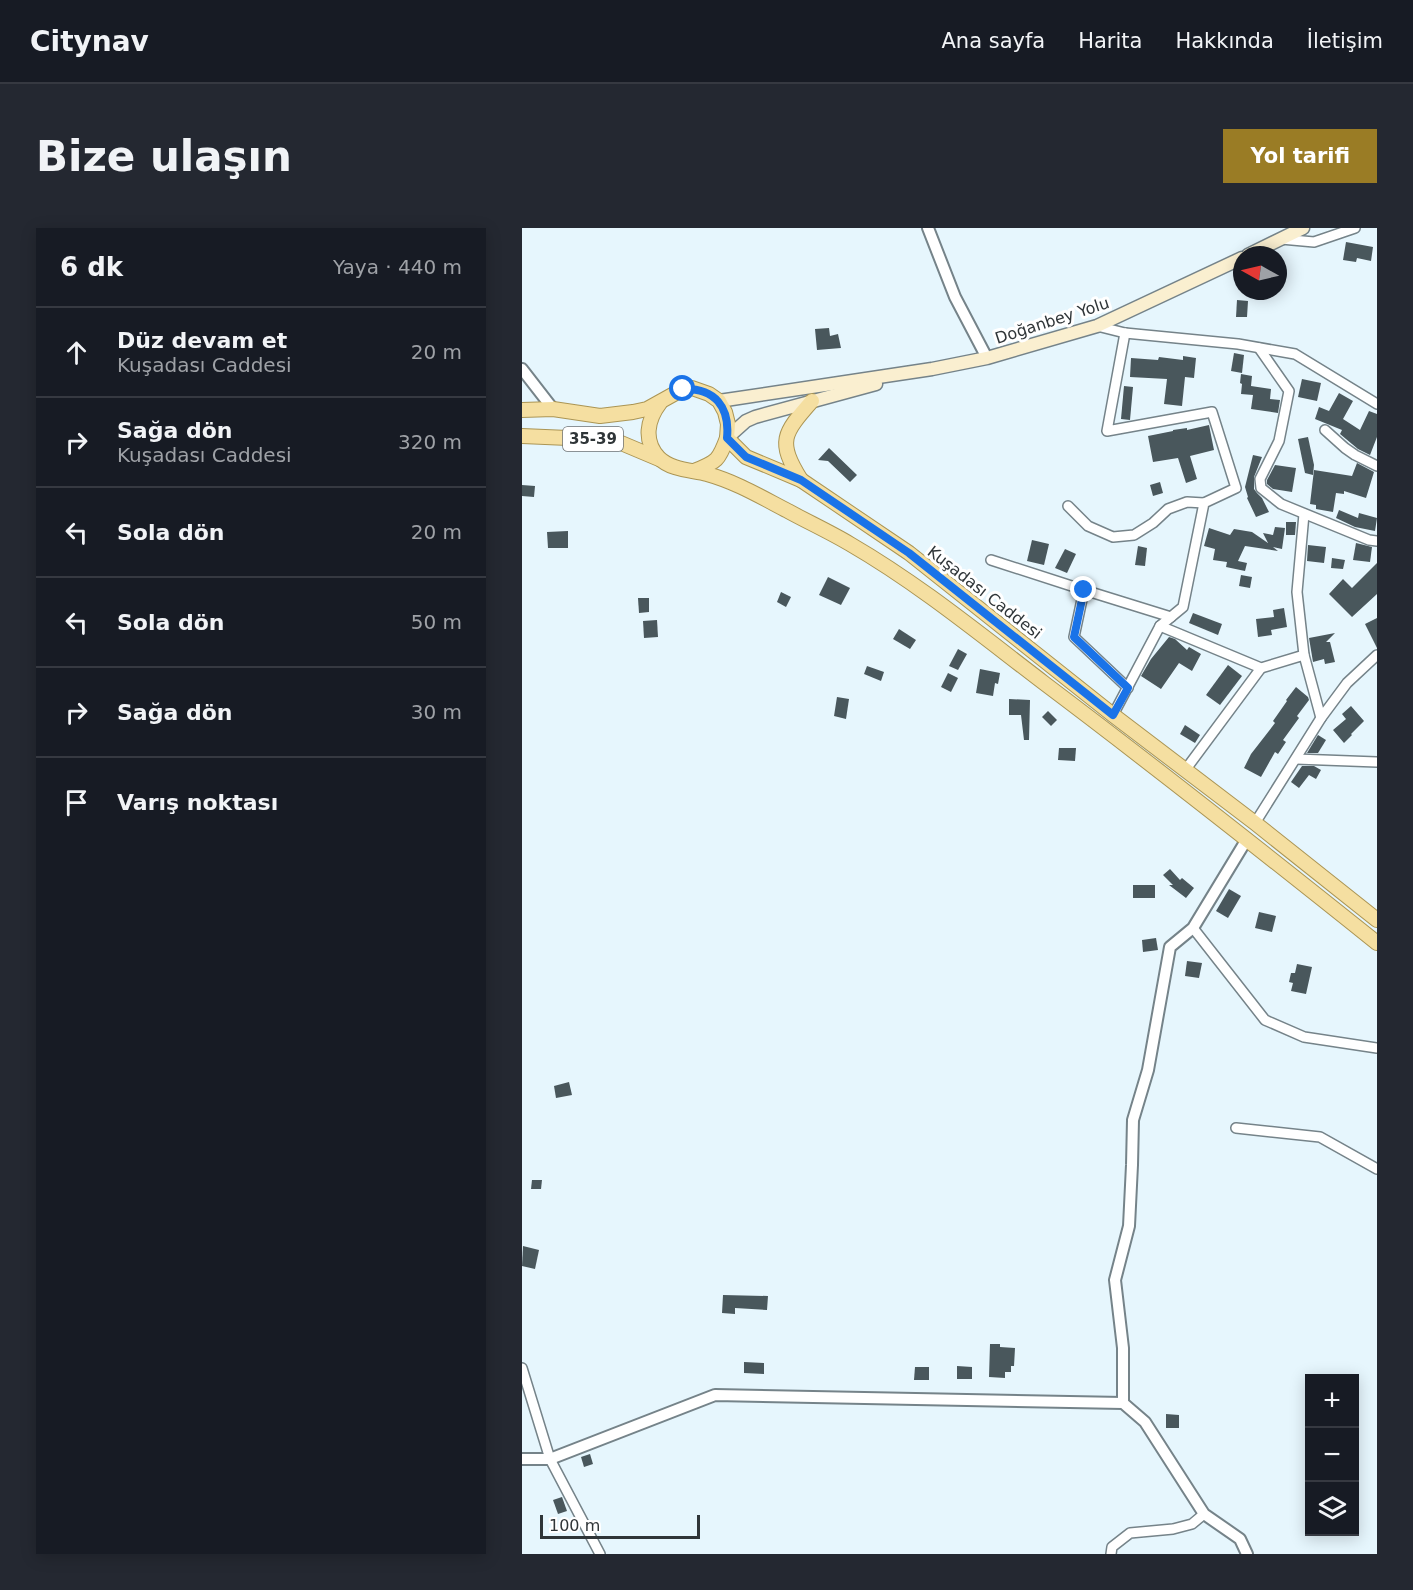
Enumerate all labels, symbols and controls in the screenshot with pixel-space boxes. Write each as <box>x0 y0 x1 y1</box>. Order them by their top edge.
text: Citynav <box>30 25 149 58</box>
text: Ana sayfa <box>941 29 1045 53</box>
text: Harita <box>1078 29 1142 53</box>
text: Hakkında <box>1175 29 1274 53</box>
text: İletişim <box>1307 29 1383 53</box>
button: Yol tarifi <box>1223 129 1377 183</box>
text: Bize ulaşın <box>36 132 292 181</box>
north arrow <box>1233 246 1287 300</box>
text: 6 dk <box>60 252 123 282</box>
text: Yaya · 440 m <box>333 255 462 279</box>
street label: Doğanbey Yolu <box>993 293 1112 348</box>
text: Düz devam et <box>117 328 287 353</box>
icon: ahead <box>60 336 93 369</box>
text: 20 m <box>411 340 462 364</box>
text: Kuşadası Caddesi <box>117 353 292 377</box>
route start <box>669 375 695 401</box>
text: Sağa dön <box>117 418 232 443</box>
icon: right <box>60 426 93 459</box>
road number: 35-39 <box>563 427 623 451</box>
text: 320 m <box>398 430 462 454</box>
text: Kuşadası Caddesi <box>117 443 292 467</box>
icon: left <box>60 516 93 549</box>
text: Sola dön <box>117 520 225 545</box>
text: 20 m <box>411 520 462 544</box>
street label: Kuşadası Caddesi <box>924 542 1046 643</box>
route end <box>1070 576 1096 602</box>
icon: left <box>60 606 93 639</box>
text: Sola dön <box>117 610 225 635</box>
text: 50 m <box>411 610 462 634</box>
icon: right <box>60 696 93 729</box>
text: Sağa dön <box>117 700 232 725</box>
text: 30 m <box>411 700 462 724</box>
icon: arrive <box>60 786 93 819</box>
text: Varış noktası <box>117 790 278 815</box>
map controls <box>1305 1374 1359 1536</box>
button: + <box>1305 1374 1359 1428</box>
button: − <box>1305 1428 1359 1482</box>
button: layers <box>1305 1482 1359 1536</box>
scale bar <box>540 1512 700 1540</box>
text: 100 m <box>549 1516 600 1535</box>

